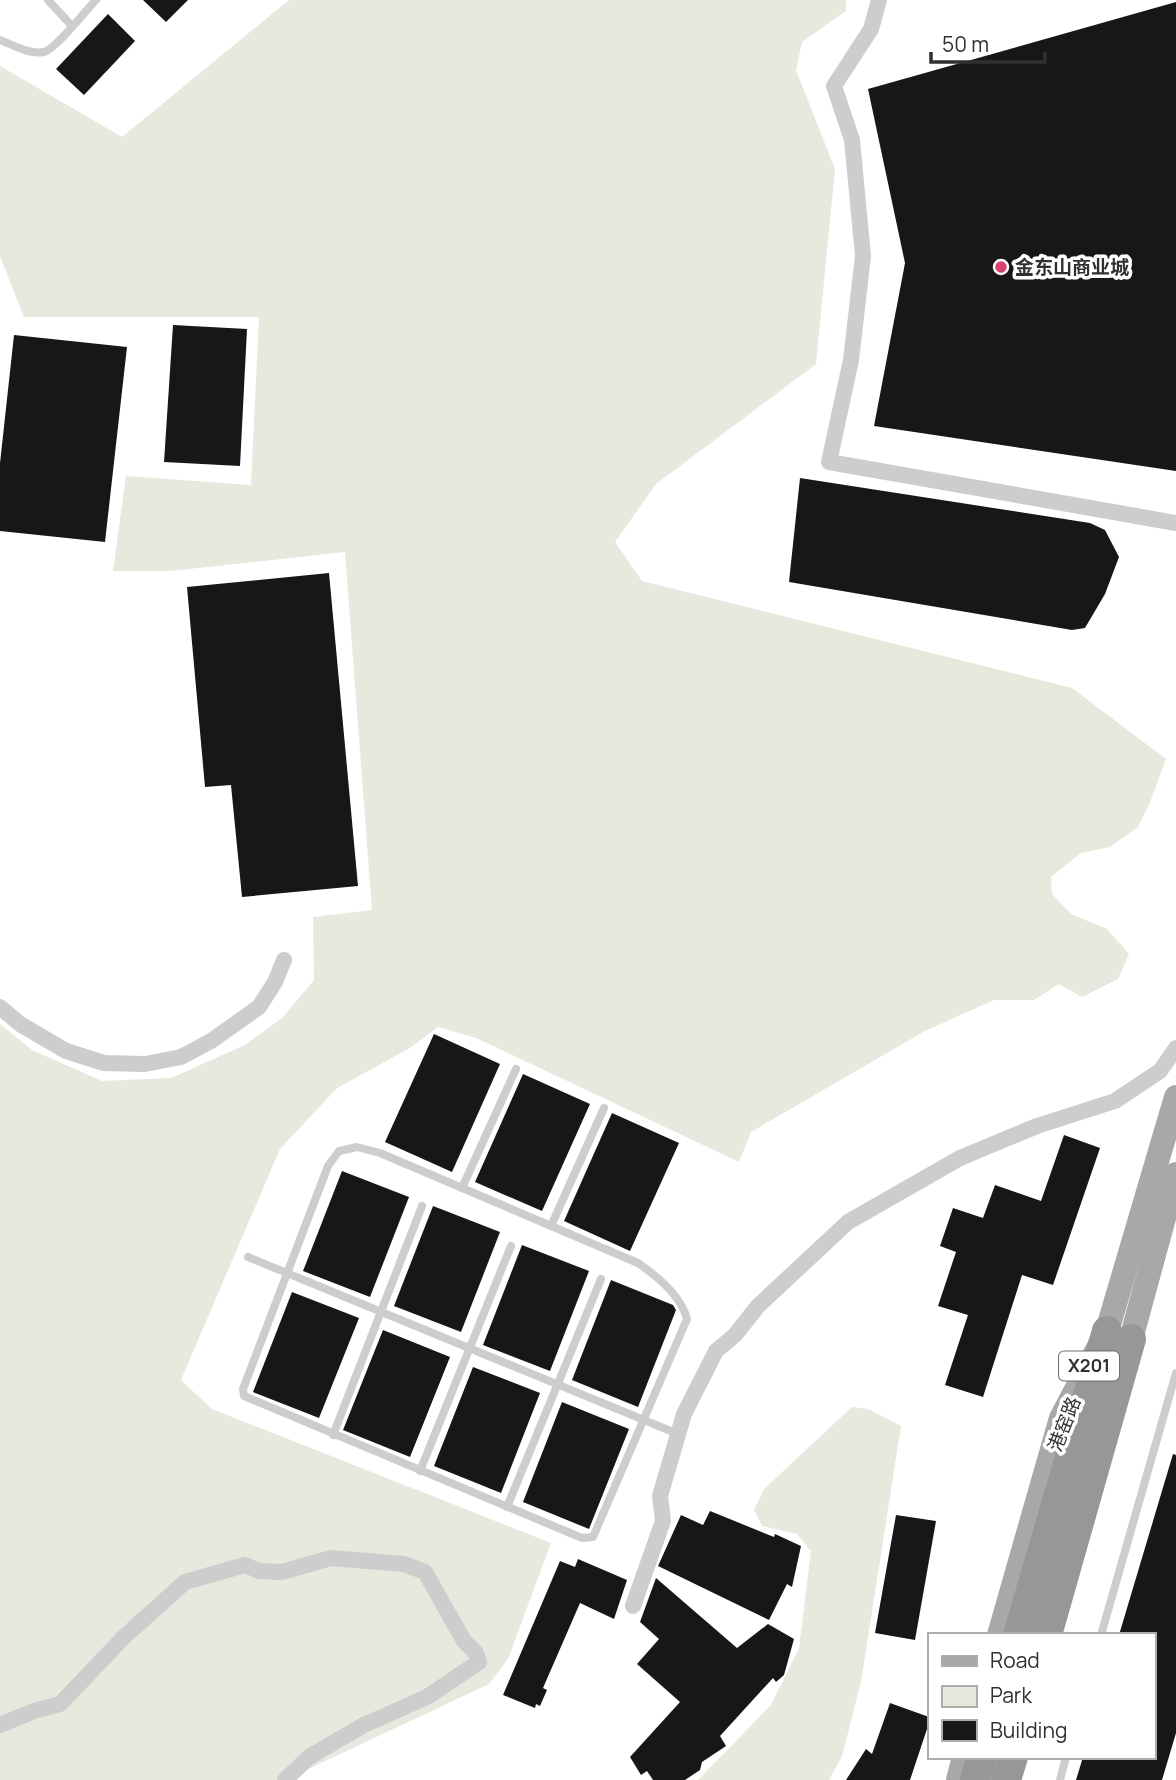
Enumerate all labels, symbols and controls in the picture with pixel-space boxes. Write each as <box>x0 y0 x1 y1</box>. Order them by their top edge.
scale bar <box>931 21 1045 65</box>
text: 50 m <box>942 30 989 58</box>
place label: 金东山商业城 <box>1015 254 1129 280</box>
marker: 金东山商业城 <box>993 259 1009 275</box>
road number: X201 <box>1059 1352 1119 1380</box>
street label: 港窑路 <box>1042 1393 1086 1455</box>
legend <box>928 1633 1155 1759</box>
text: Road <box>990 1646 1040 1674</box>
text: Park <box>990 1681 1032 1709</box>
text: Building <box>990 1716 1067 1744</box>

